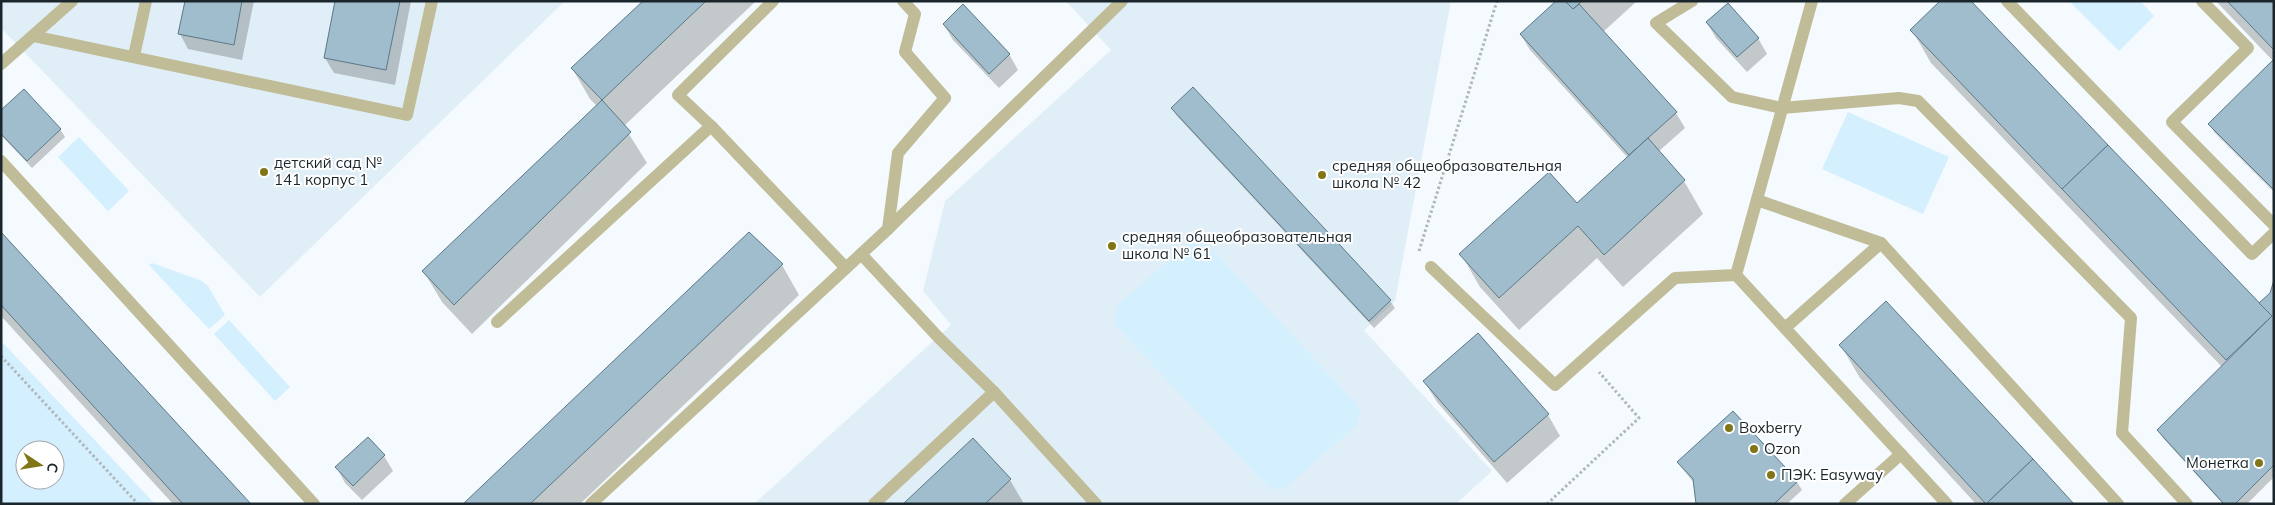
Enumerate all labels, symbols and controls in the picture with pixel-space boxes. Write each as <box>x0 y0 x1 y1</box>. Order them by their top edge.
place label: детский сад № 141 корпус 1 <box>274 153 382 189</box>
place label: средняя общеобразовательная школа № 42 <box>1332 156 1562 192</box>
marker: детский сад № 141 корпус 1 <box>258 166 270 178</box>
marker: средняя общеобразовательная школа № 42 <box>1316 169 1328 181</box>
place label: средняя общеобразовательная школа № 61 <box>1122 227 1352 263</box>
marker: средняя общеобразовательная школа № 61 <box>1106 240 1118 252</box>
place label: Boxberry <box>1739 418 1802 437</box>
marker: Boxberry <box>1723 422 1735 434</box>
place label: Ozon <box>1764 439 1801 458</box>
north arrow <box>15 440 65 490</box>
marker: Ozon <box>1748 443 1760 455</box>
place label: Монетка <box>2186 453 2249 472</box>
marker: Монетка <box>2253 457 2265 469</box>
text: С <box>43 461 63 474</box>
place label: ПЭК: Easyway <box>1781 465 1883 484</box>
marker: ПЭК: Easyway <box>1765 469 1777 481</box>

